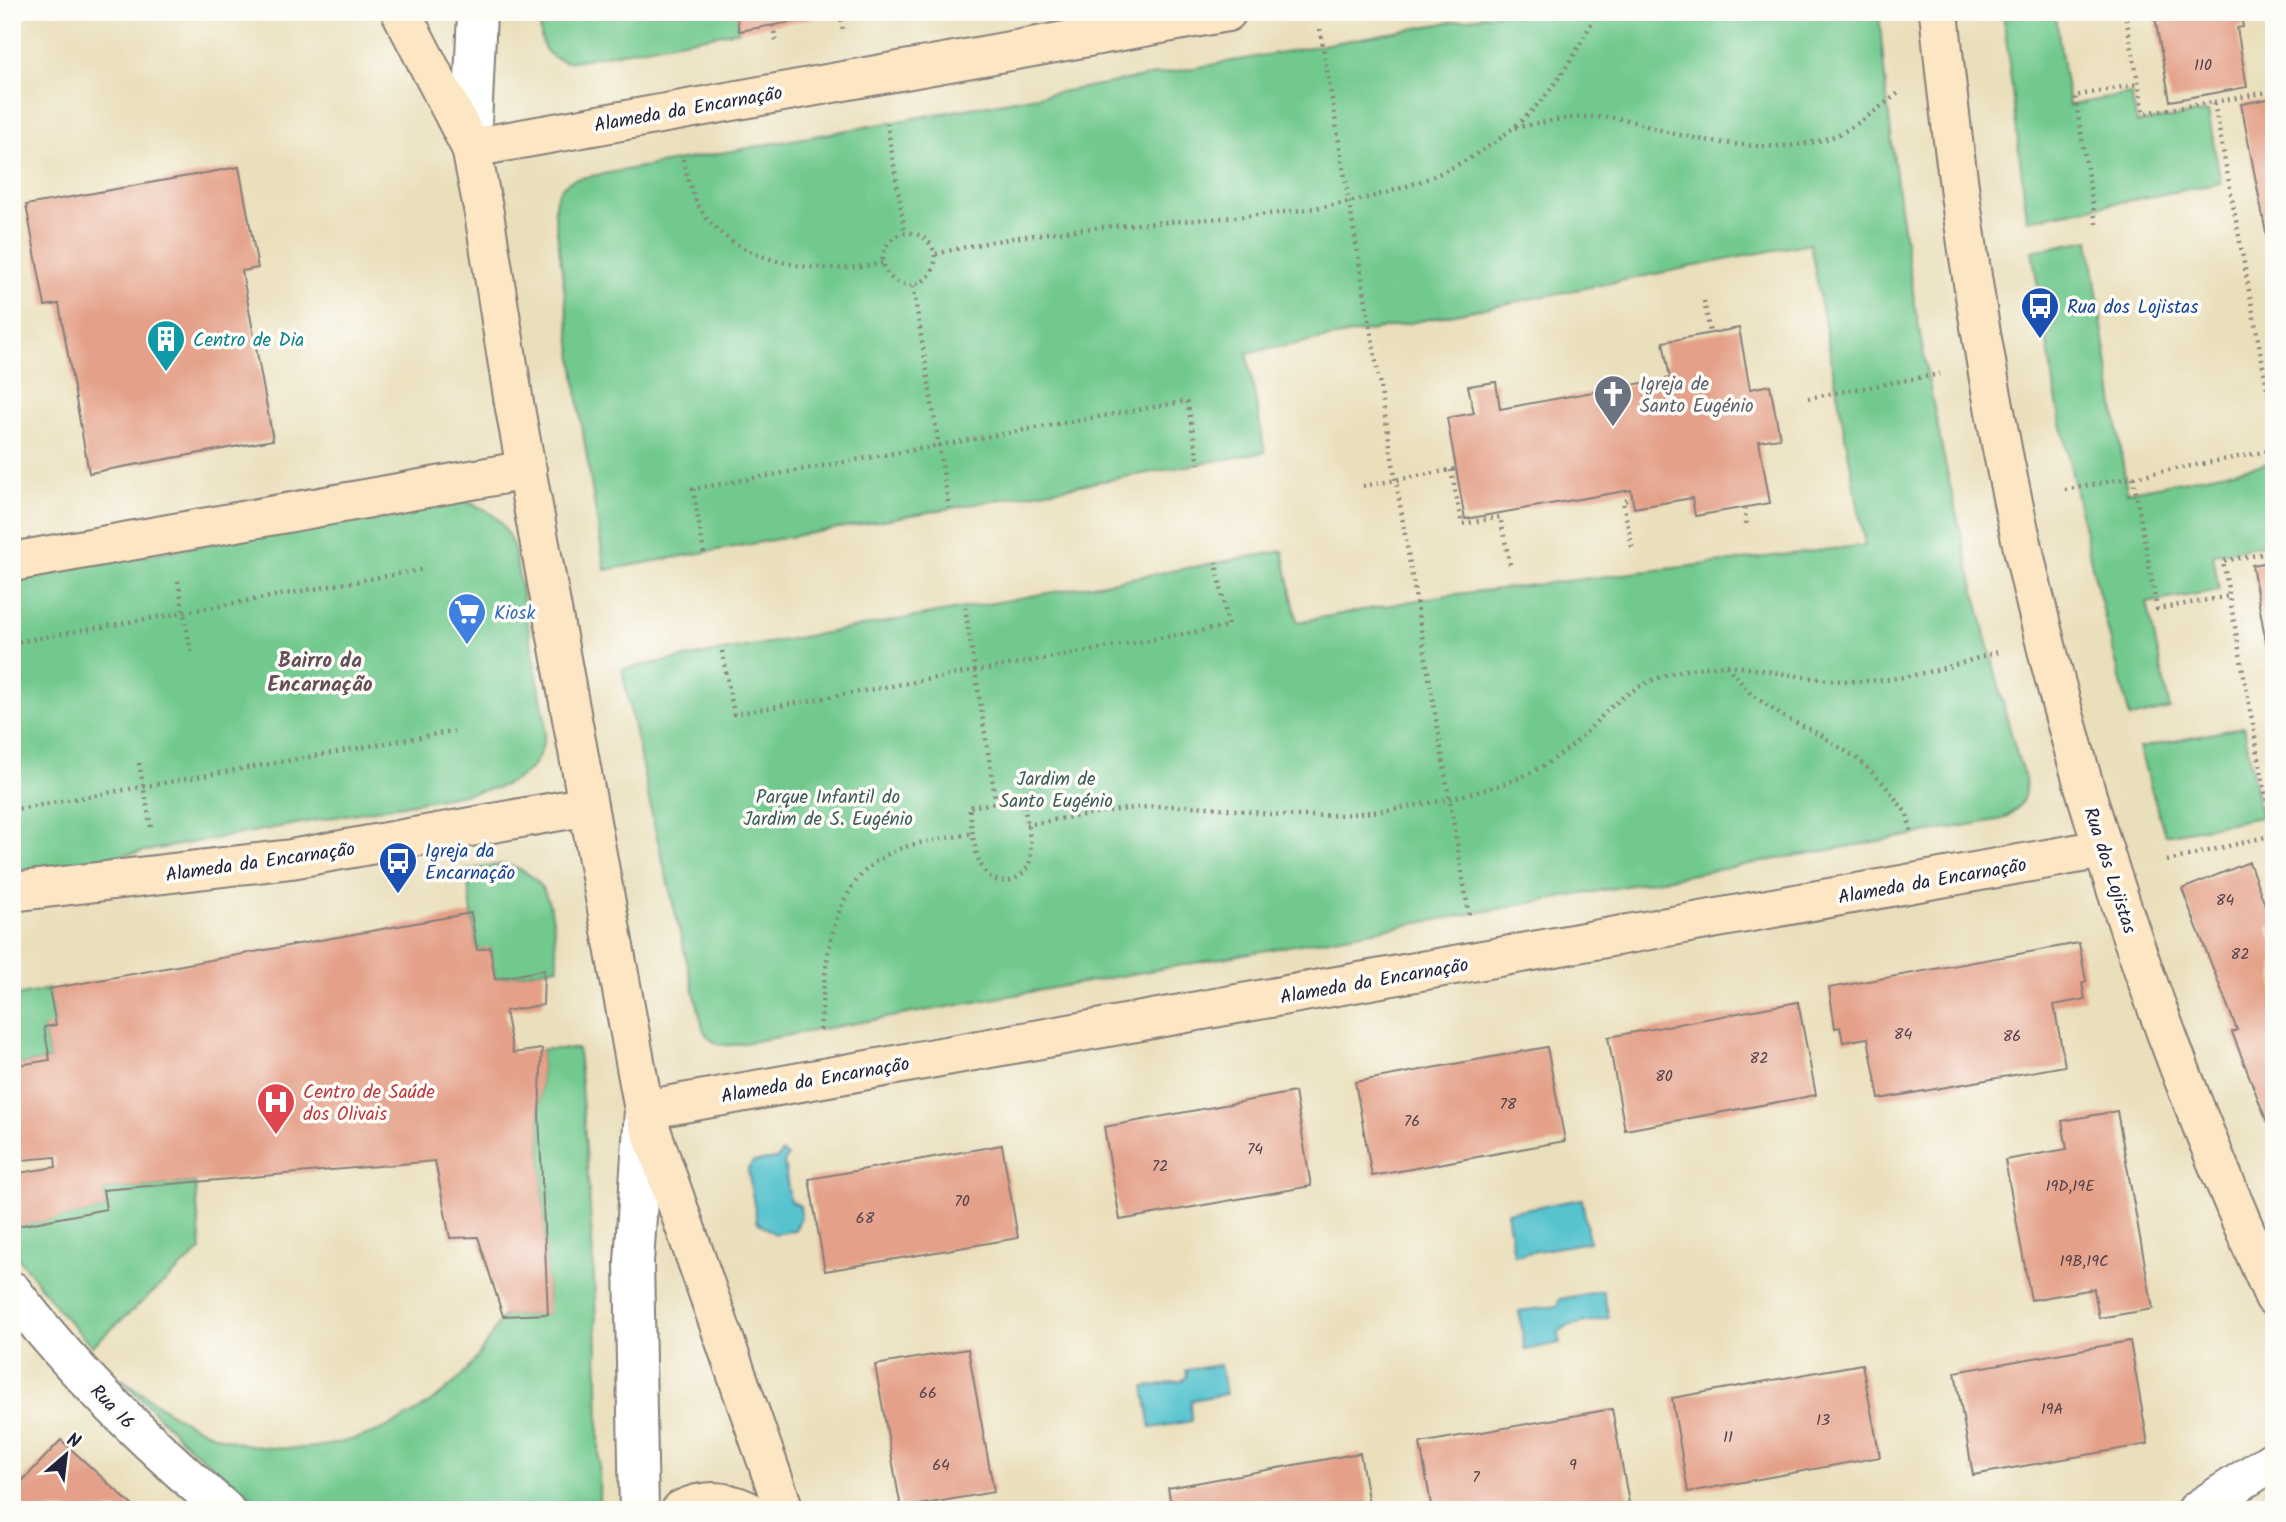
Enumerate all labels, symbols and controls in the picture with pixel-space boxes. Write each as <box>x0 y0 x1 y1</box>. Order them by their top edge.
house number: 110 <box>2194 53 2212 78</box>
street label: Alameda da Encarnação <box>592 79 785 141</box>
bus stop icon: Rua dos Lojistas <box>2019 285 2061 340</box>
place label: Rua dos Lojistas <box>2067 293 2198 323</box>
building icon: Centro de Dia <box>145 318 187 373</box>
place label: Centro de Dia <box>193 326 304 356</box>
place label: Igreja de Santo Eugénio <box>1640 370 1754 422</box>
church icon: Igreja de Santo Eugénio <box>1592 373 1634 428</box>
supermarket icon: Kiosk <box>446 591 488 646</box>
place label: Kiosk <box>494 599 535 629</box>
district label: Bairro da Encarnação <box>268 645 373 702</box>
park label: Jardim de Santo Eugénio <box>999 765 1113 817</box>
park label: Parque Infantil do Jardim de S. Eugénio <box>743 783 913 835</box>
street label: Rua dos Lojistas <box>2075 804 2144 938</box>
street label: Alameda da Encarnação <box>164 835 357 891</box>
place label: Igreja da Encarnação <box>425 837 515 889</box>
bus stop icon: Igreja da Encarnação <box>377 840 419 895</box>
street label: Alameda da Encarnação <box>1836 851 2029 913</box>
house number: 84 <box>2216 888 2234 913</box>
house number: 82 <box>2231 942 2249 967</box>
street label: Alameda da Encarnação <box>1278 951 1471 1013</box>
house number: 84 <box>1894 1022 1912 1047</box>
house number: 86 <box>2003 1024 2021 1049</box>
house number: 82 <box>1750 1046 1768 1071</box>
street label: Alameda da Encarnação <box>719 1050 912 1112</box>
house number: 80 <box>1655 1064 1673 1089</box>
place label: Centro de Saúde dos Olivais <box>303 1078 435 1130</box>
hospital icon: Centro de Saúde dos Olivais <box>255 1081 297 1136</box>
house number: 78 <box>1499 1092 1517 1117</box>
house number: 76 <box>1404 1109 1420 1134</box>
house number: 74 <box>1247 1137 1263 1162</box>
house number: 72 <box>1152 1154 1168 1179</box>
house number: 19D,19E <box>2046 1174 2095 1199</box>
house number: 70 <box>954 1189 970 1214</box>
house number: 68 <box>856 1206 875 1231</box>
house number: 19B,19C <box>2059 1249 2109 1274</box>
street label: Rua 16 <box>82 1378 141 1437</box>
house number: 66 <box>919 1381 937 1406</box>
house number: 19A <box>2041 1397 2064 1422</box>
house number: 13 <box>1816 1408 1830 1433</box>
north arrow <box>32 1420 102 1490</box>
house number: 11 <box>1723 1425 1733 1450</box>
text: N <box>61 1426 85 1458</box>
house number: 64 <box>932 1453 950 1478</box>
house number: 9 <box>1569 1453 1577 1478</box>
house number: 7 <box>1472 1465 1480 1490</box>

